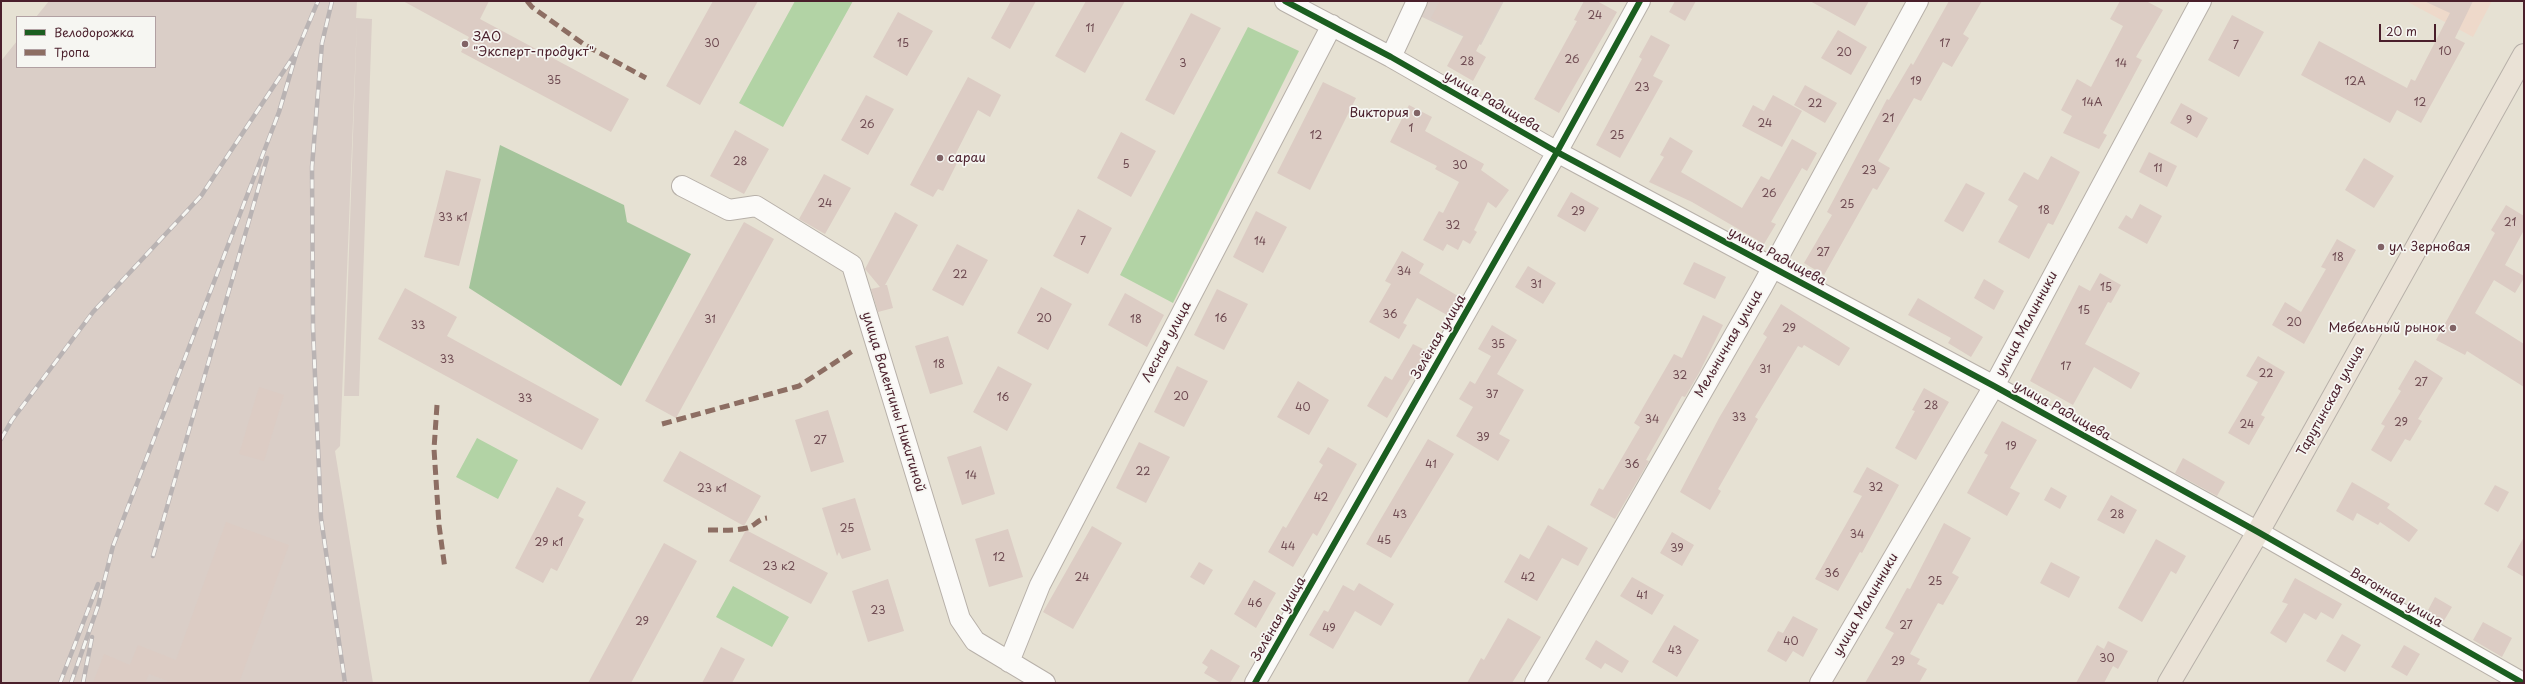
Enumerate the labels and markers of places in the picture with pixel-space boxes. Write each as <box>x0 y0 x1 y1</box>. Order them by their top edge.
place label: ЗАО "Эксперт-продукт" <box>473 29 594 60</box>
marker: ЗАО "Эксперт-продукт" <box>460 39 470 49</box>
place label: Виктория <box>1350 105 1409 121</box>
marker: Виктория <box>1412 108 1422 118</box>
place label: сараи <box>948 150 986 166</box>
marker: сараи <box>935 153 945 163</box>
place label: ул. Зерновая <box>2389 239 2471 255</box>
marker: ул. Зерновая <box>2376 242 2386 252</box>
place label: Мебельный рынок <box>2328 320 2445 336</box>
marker: Мебельный рынок <box>2448 323 2458 333</box>

